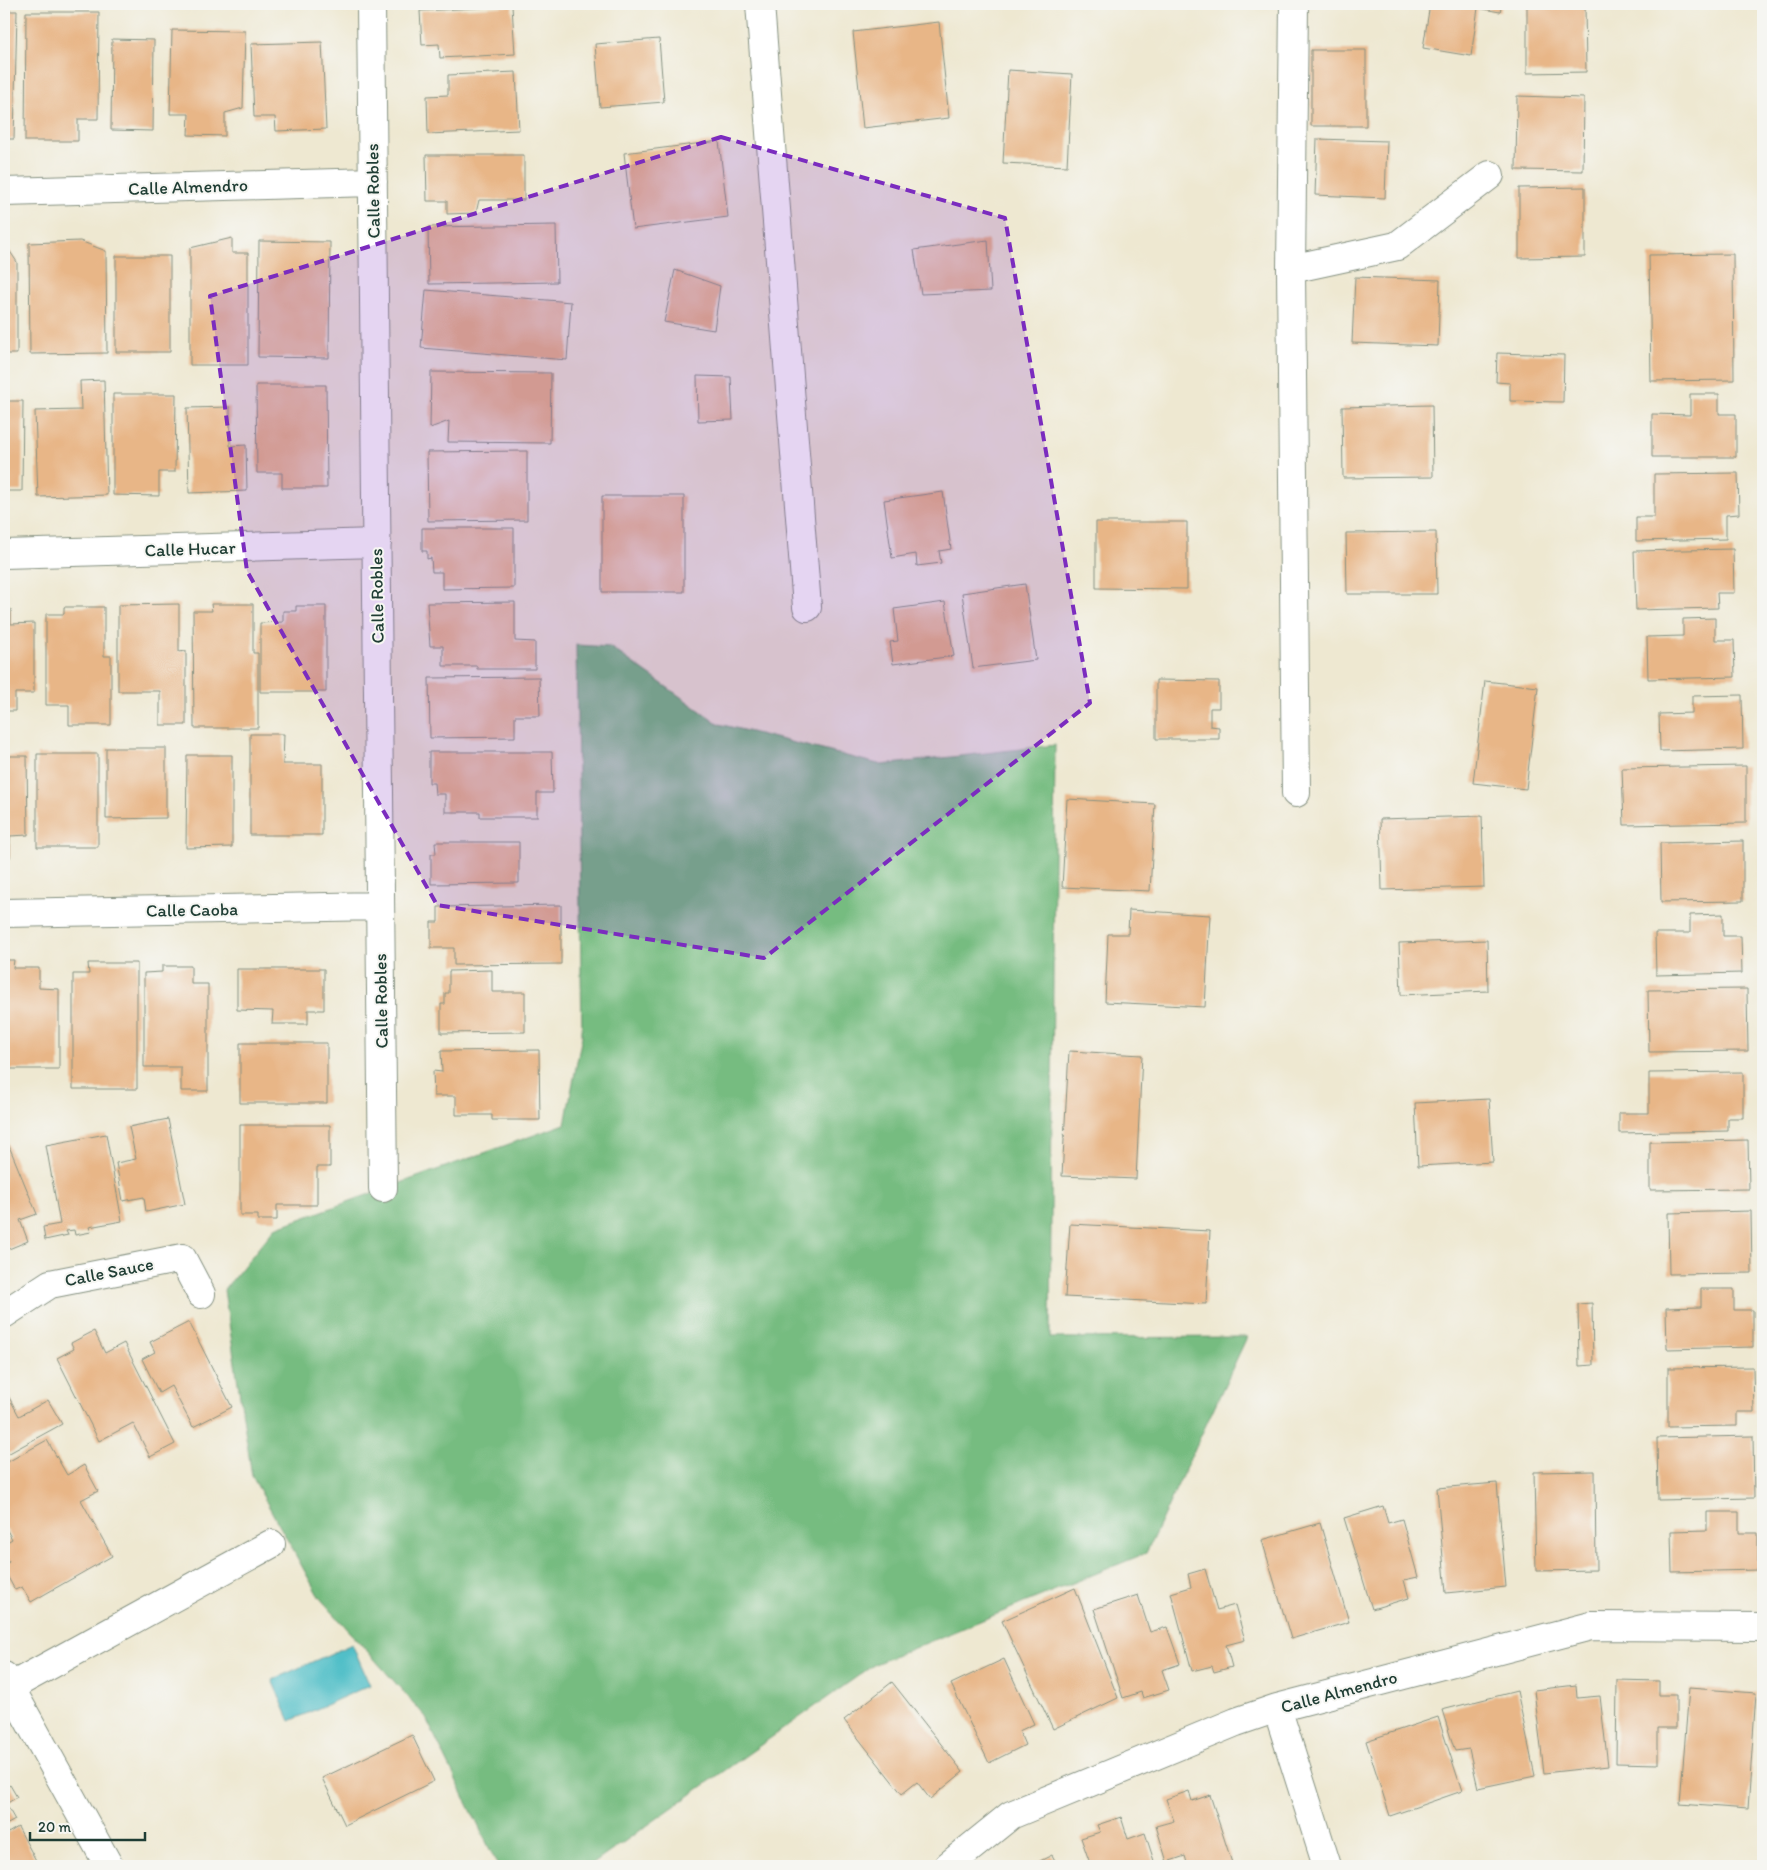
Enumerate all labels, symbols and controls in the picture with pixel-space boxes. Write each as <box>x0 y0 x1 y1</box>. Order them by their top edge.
street label: Calle Robles <box>361 143 385 239</box>
street label: Calle Almendro <box>128 174 248 200</box>
street label: Calle Hucar <box>144 536 237 562</box>
street label: Calle Robles <box>365 548 389 644</box>
street label: Calle Caoba <box>146 898 238 922</box>
street label: Calle Robles <box>369 953 393 1049</box>
street label: Calle Sauce <box>63 1253 155 1291</box>
street label: Calle Almendro <box>1278 1666 1400 1718</box>
scale bar <box>30 1810 145 1842</box>
text: 20 m <box>38 1818 72 1836</box>

